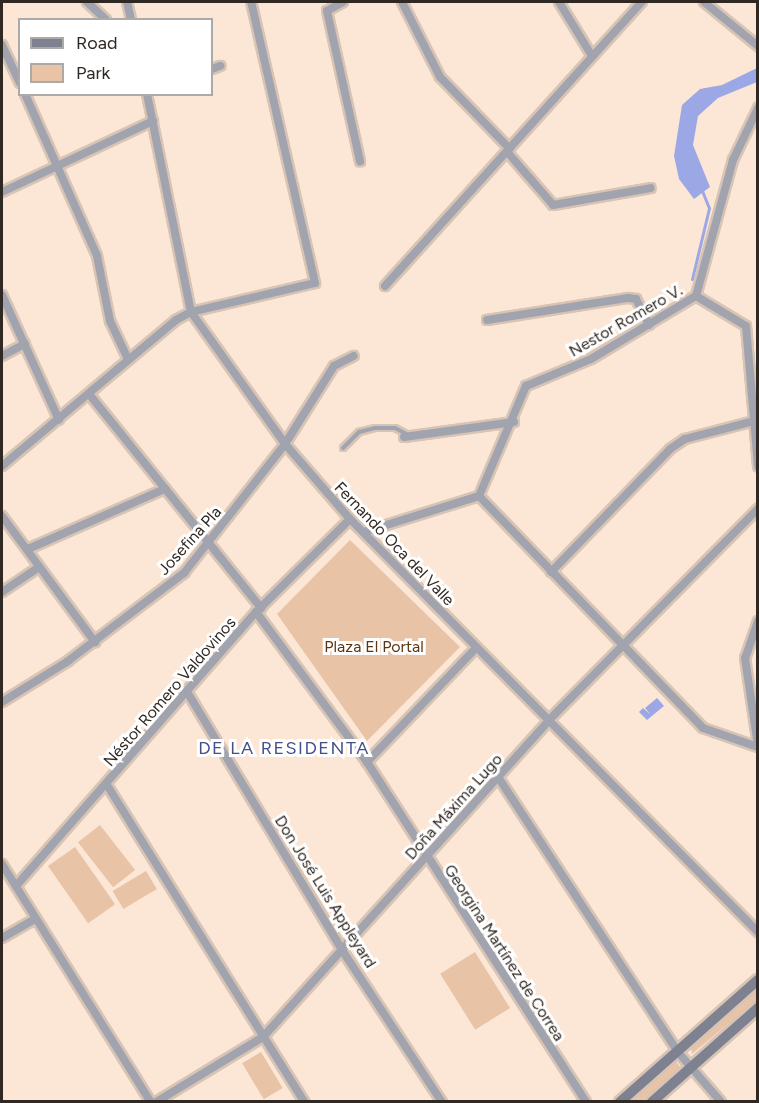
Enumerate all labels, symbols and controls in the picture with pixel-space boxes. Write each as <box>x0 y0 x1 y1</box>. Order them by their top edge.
legend <box>18 18 213 96</box>
text: Road <box>76 32 117 54</box>
text: Park <box>76 62 110 84</box>
street label: Nestor Romero V. <box>566 281 686 361</box>
street label: Fernando Oca del Valle <box>330 478 458 610</box>
street label: Josefina Pla <box>154 503 226 579</box>
street label: Néstor Romero Valdovinos <box>100 613 240 771</box>
park label: Plaza El Portal <box>324 637 424 657</box>
district label: DE LA RESIDENTA <box>198 737 370 759</box>
street label: Doña Máxima Lugo <box>401 750 507 864</box>
street label: Don José Luis Appleyard <box>270 812 380 972</box>
street label: Georgina Martínez de Correa <box>440 861 568 1045</box>

